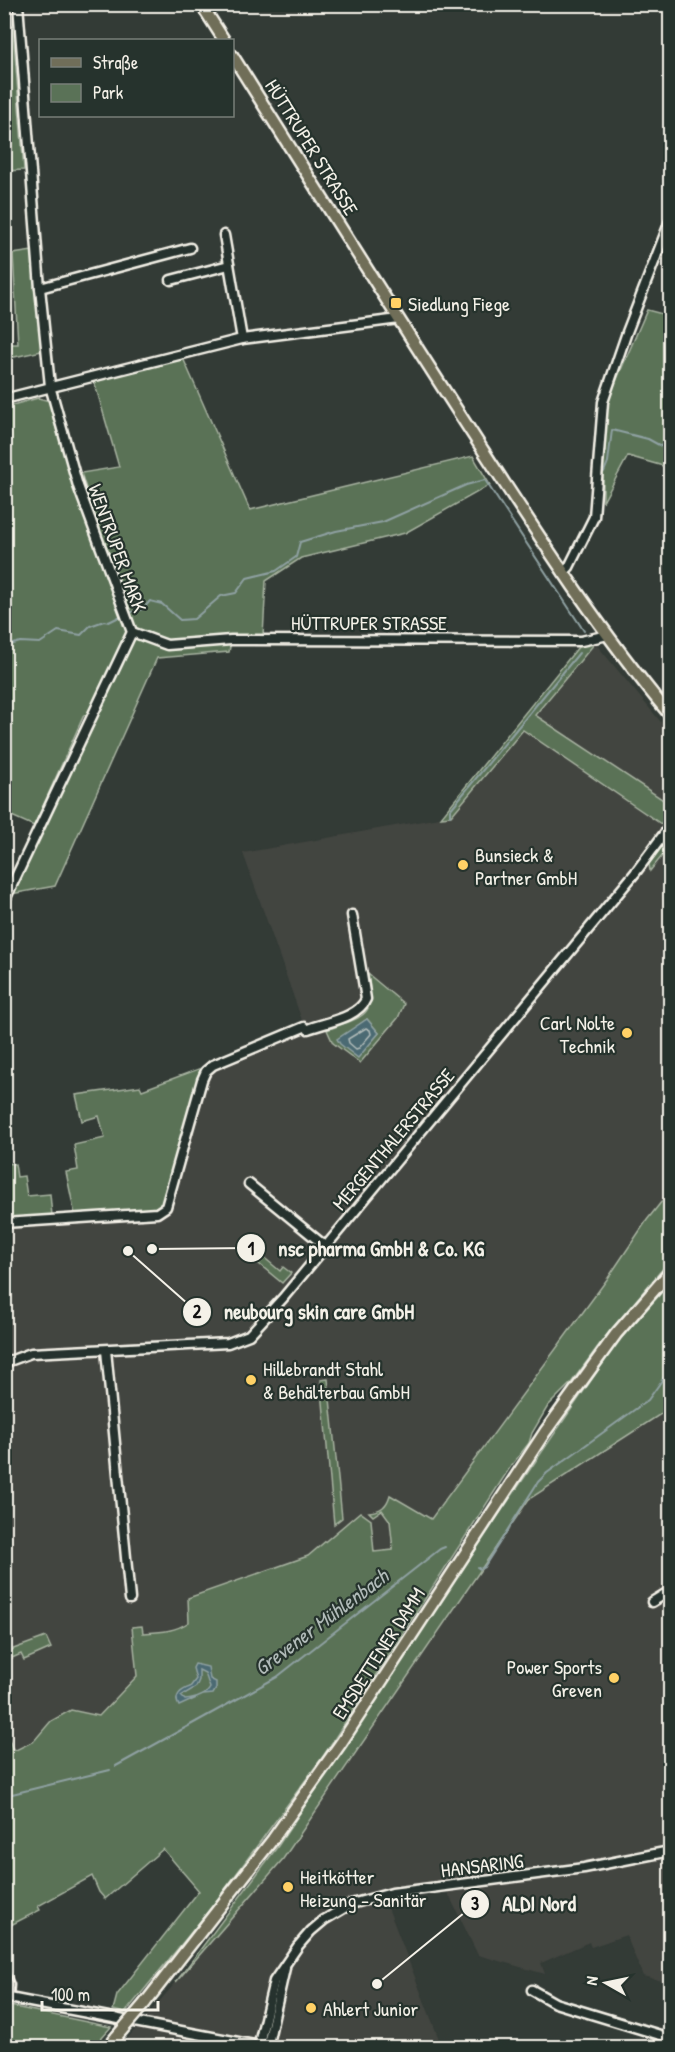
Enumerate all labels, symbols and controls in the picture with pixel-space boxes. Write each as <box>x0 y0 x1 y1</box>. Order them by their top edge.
legend <box>39 39 234 117</box>
text: Straße <box>93 50 138 75</box>
street label: HÜTTRUPER STRASSE <box>259 74 365 220</box>
text: Park <box>93 80 124 105</box>
place label: Siedlung Fiege <box>408 290 510 317</box>
marker: Siedlung Fiege <box>389 296 403 310</box>
street label: WENTRUPER MARK <box>82 480 154 616</box>
street label: HÜTTRUPER STRASSE <box>291 609 447 636</box>
place label: Bunsieck & Partner GmbH <box>475 841 577 891</box>
marker: Bunsieck & Partner GmbH <box>456 858 470 872</box>
place label: Carl Nolte Technik <box>540 1009 615 1059</box>
marker: Carl Nolte Technik <box>620 1026 634 1040</box>
street label: MERGENTHALERSTRASSE <box>326 1062 460 1216</box>
callout: nsc pharma GmbH & Co. KG <box>236 1229 496 1268</box>
text: nsc pharma GmbH & Co. KG <box>278 1234 485 1264</box>
text: 1 <box>248 1236 255 1261</box>
callout: neubourg skin care GmbH <box>182 1293 426 1332</box>
text: neubourg skin care GmbH <box>224 1297 414 1327</box>
text: 2 <box>193 1299 202 1324</box>
place label: Hillebrandt Stahl & Behälterbau GmbH <box>263 1355 410 1405</box>
marker: Hillebrandt Stahl & Behälterbau GmbH <box>244 1373 258 1387</box>
water label: Grevener Mühlenbach <box>248 1561 395 1682</box>
street label: EMSDETTENER DAMM <box>325 1582 431 1724</box>
place label: Power Sports Greven <box>507 1653 602 1703</box>
marker: Power Sports Greven <box>607 1671 621 1685</box>
street label: HANSARING <box>439 1847 525 1883</box>
place label: Heitkötter Heizung - Sanitär <box>300 1863 427 1913</box>
marker: Heitkötter Heizung - Sanitär <box>281 1880 295 1894</box>
callout: ALDI Nord <box>460 1884 588 1923</box>
text: ALDI Nord <box>502 1889 577 1918</box>
text: 3 <box>471 1891 479 1916</box>
north arrow <box>576 1953 636 2013</box>
scale bar <box>42 1974 158 2012</box>
text: N <box>580 1974 603 1987</box>
text: 100 m <box>51 1982 90 2007</box>
place label: Ahlert Junior <box>323 1995 419 2022</box>
marker: Ahlert Junior <box>304 2001 318 2015</box>

